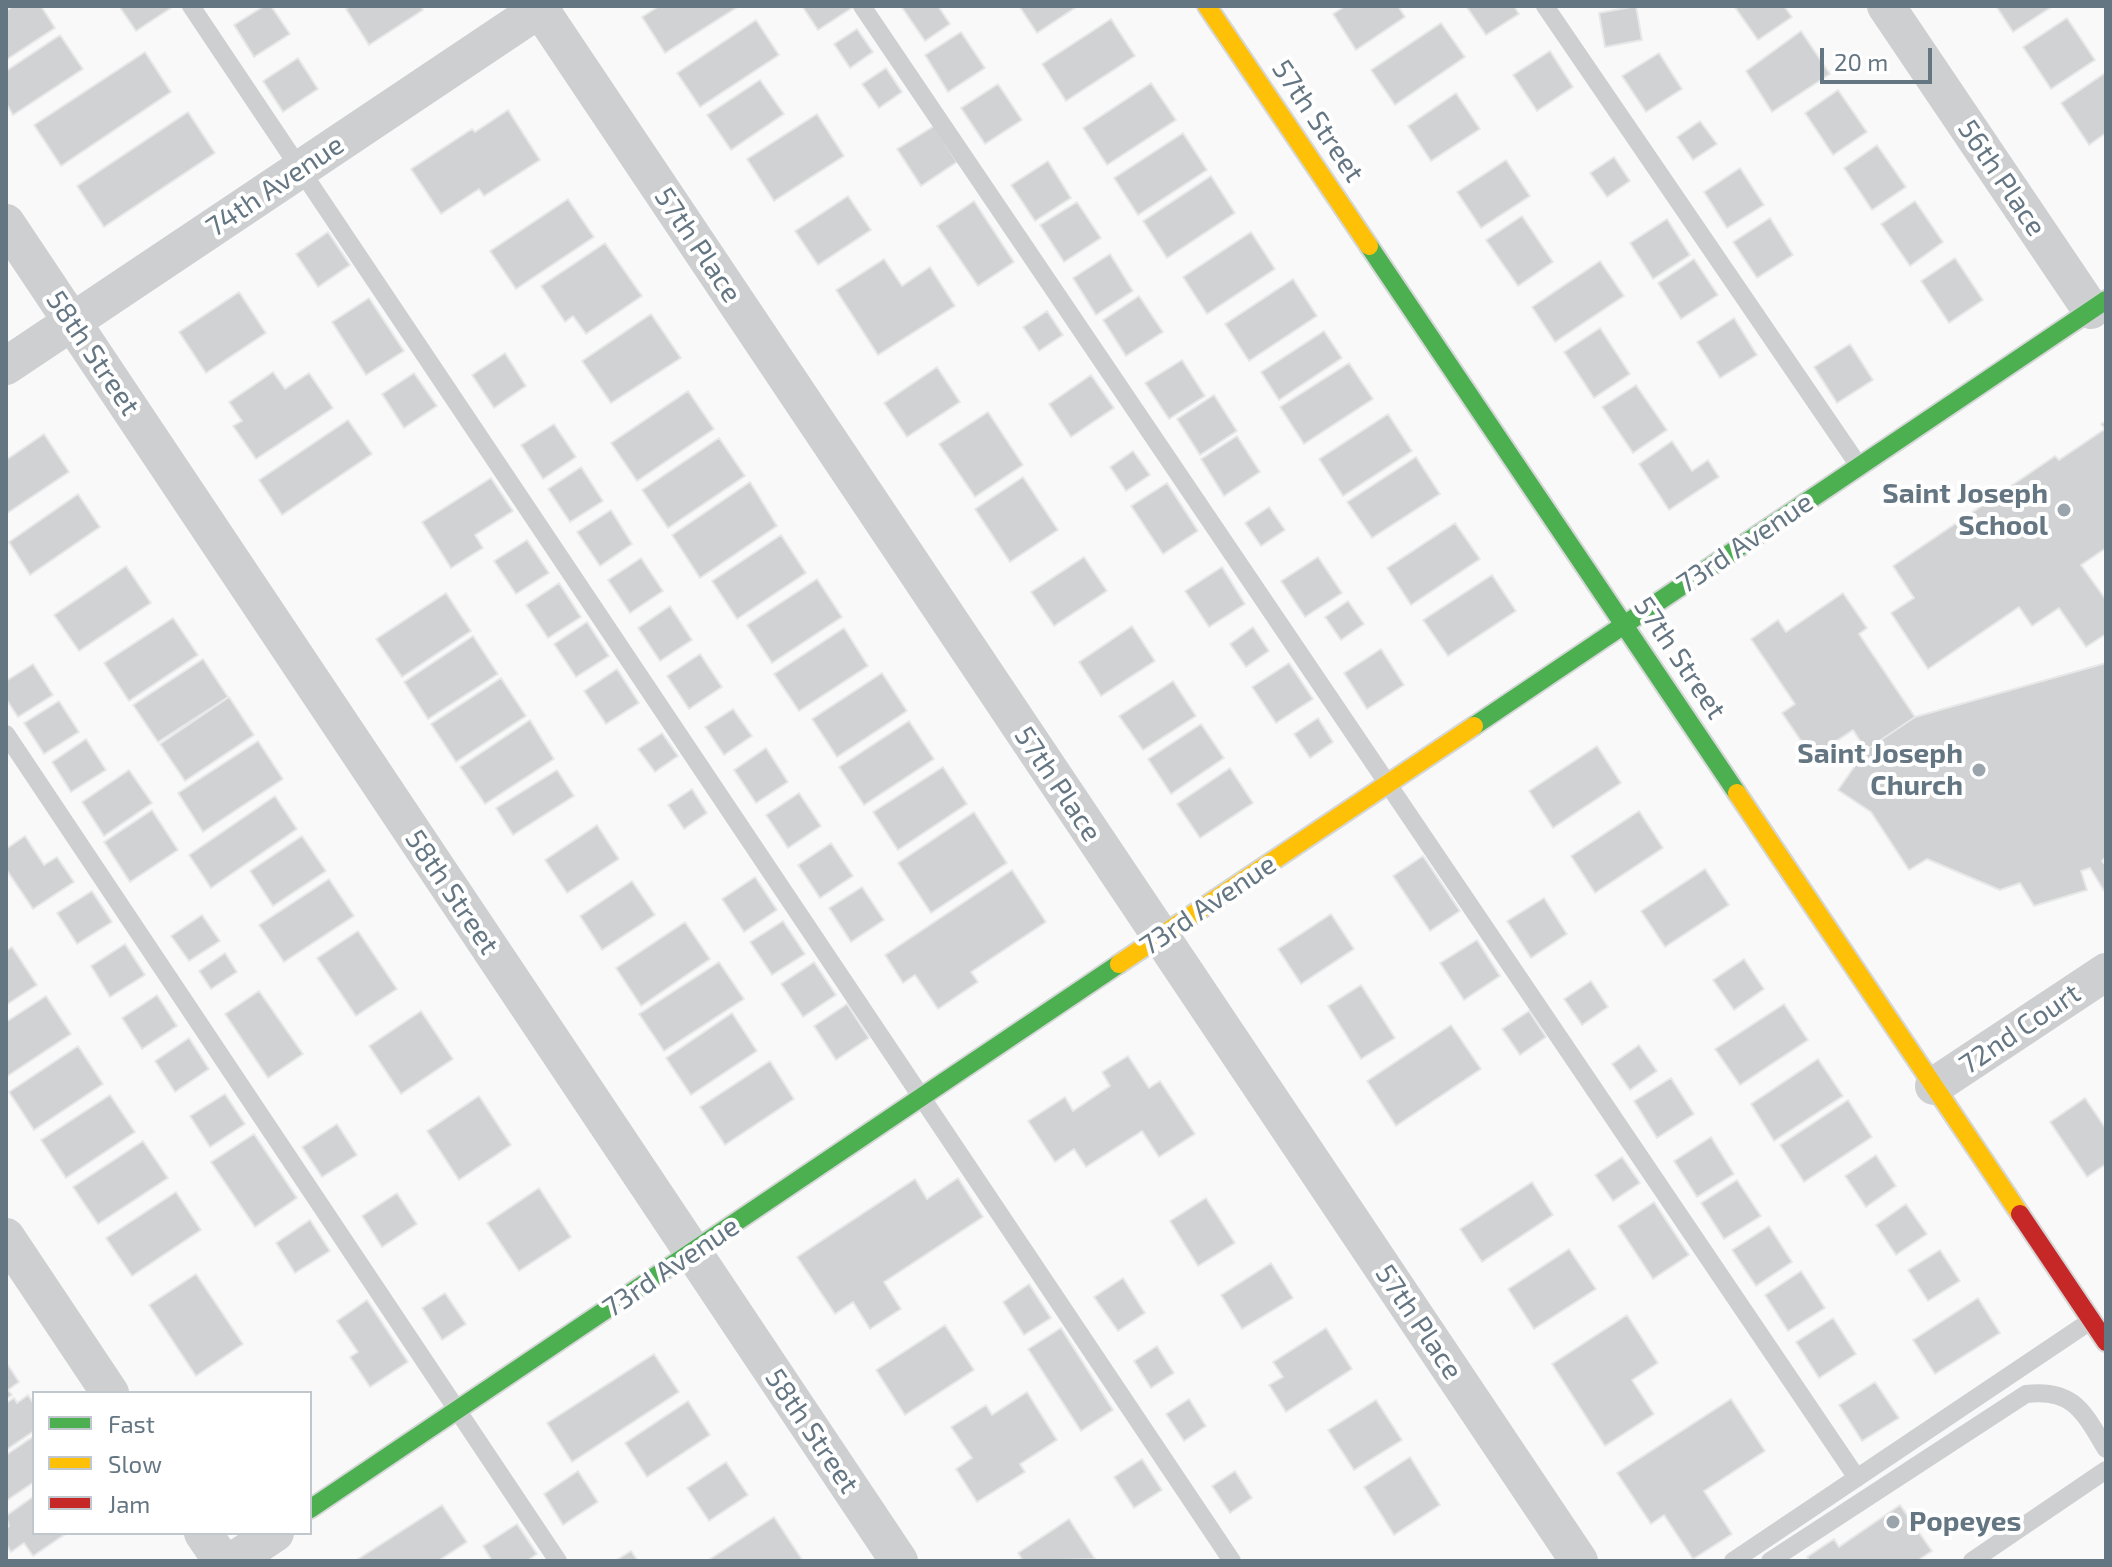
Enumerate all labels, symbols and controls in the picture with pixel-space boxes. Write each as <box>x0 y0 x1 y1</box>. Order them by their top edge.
scale bar <box>1824 32 1936 82</box>
text: 20 m <box>1834 47 1888 76</box>
street label: 57th Street <box>1265 53 1371 189</box>
street label: 56th Place <box>1951 114 2053 242</box>
street label: 74th Avenue <box>200 128 350 244</box>
street label: 57th Place <box>647 181 749 309</box>
street label: 58th Street <box>39 284 147 422</box>
place label: Saint Joseph School <box>1882 477 2048 543</box>
street label: 73rd Avenue <box>1671 485 1819 601</box>
marker: Saint Joseph School <box>2055 501 2073 519</box>
street label: 57th Street <box>1627 590 1733 726</box>
street label: 57th Place <box>1007 720 1109 848</box>
place label: Saint Joseph Church <box>1797 737 1963 803</box>
marker: Saint Joseph Church <box>1970 761 1988 779</box>
street label: 58th Street <box>398 823 506 961</box>
street label: 73rd Avenue <box>1134 847 1282 963</box>
street label: 72nd Court <box>1953 976 2087 1082</box>
street label: 73rd Avenue <box>597 1209 745 1325</box>
street label: 57th Place <box>1368 1258 1470 1386</box>
street label: 58th Street <box>758 1362 866 1500</box>
legend <box>32 1391 312 1535</box>
text: Fast <box>108 1409 155 1438</box>
text: Slow <box>108 1449 162 1478</box>
text: Jam <box>108 1489 150 1518</box>
place label: Popeyes <box>1909 1505 2021 1539</box>
marker: Popeyes <box>1884 1513 1902 1531</box>

